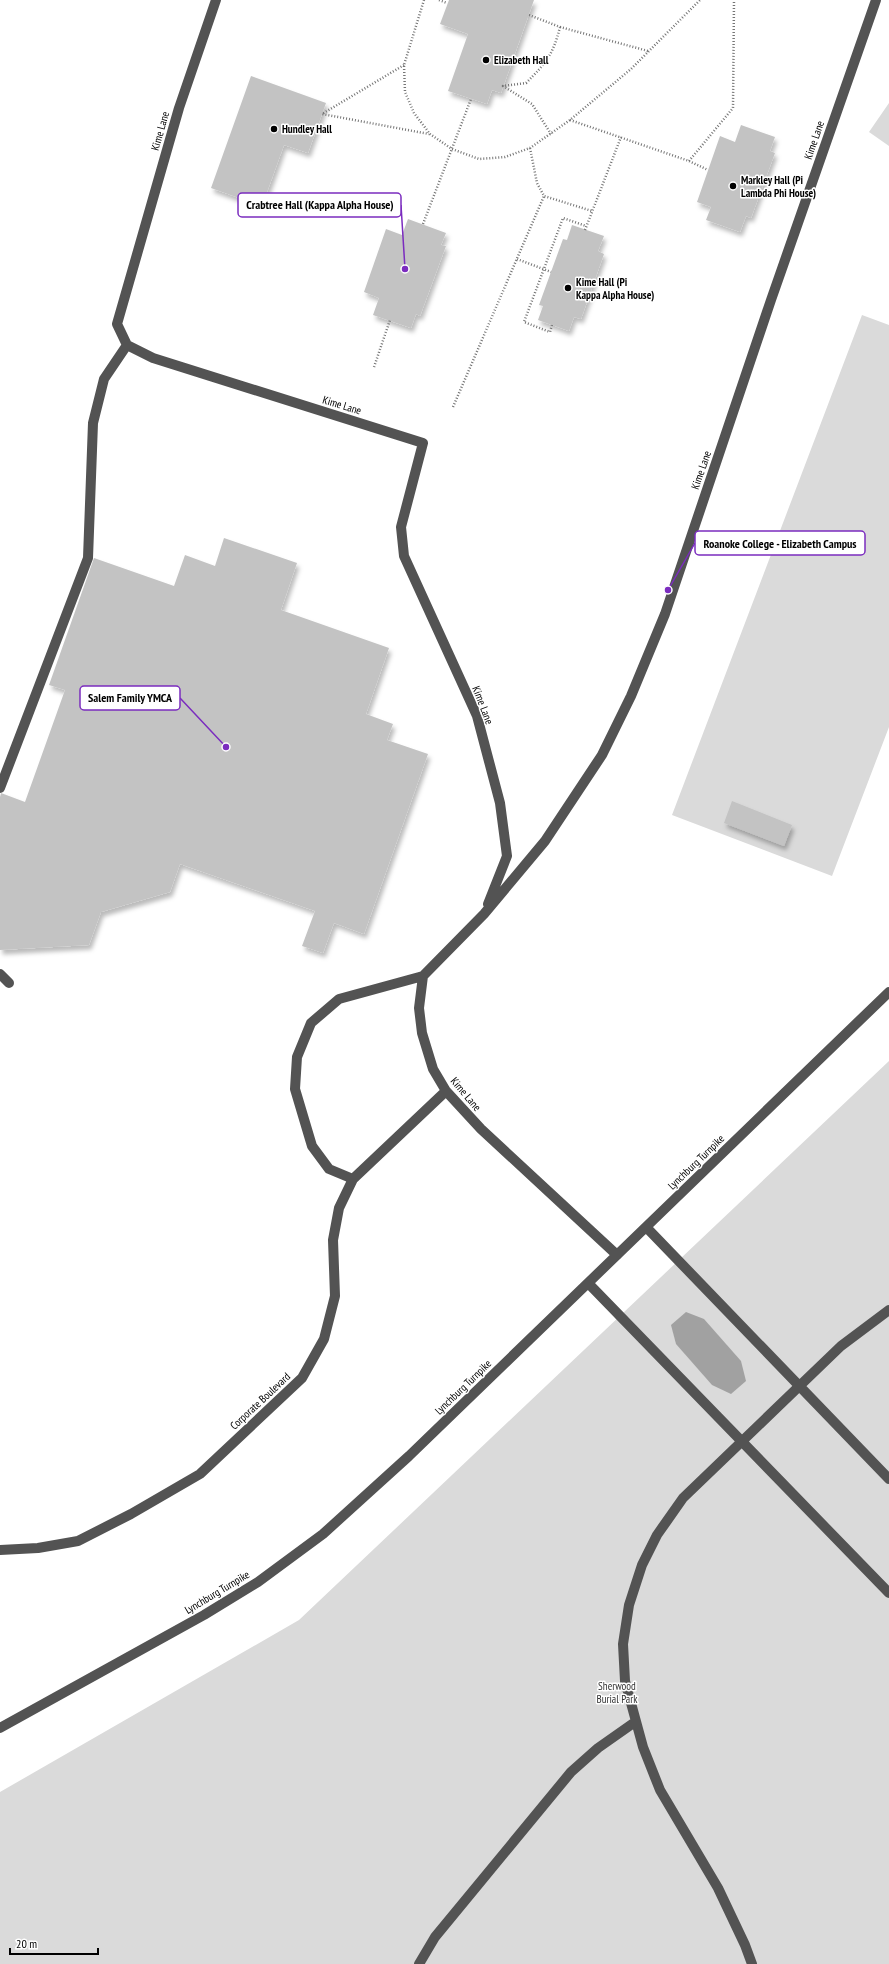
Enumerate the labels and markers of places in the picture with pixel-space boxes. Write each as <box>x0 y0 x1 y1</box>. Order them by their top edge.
place label: Elizabeth Hall <box>494 53 549 67</box>
marker: Elizabeth Hall <box>481 55 491 65</box>
place label: Hundley Hall <box>282 122 332 136</box>
marker: Hundley Hall <box>269 124 279 134</box>
place label: Markley Hall (Pi Lambda Phi House) <box>741 173 816 200</box>
marker: Markley Hall (Pi Lambda Phi House) <box>728 181 738 191</box>
callout: Crabtree Hall (Kappa Alpha House) <box>238 193 401 217</box>
place label: Kime Hall (Pi Kappa Alpha House) <box>576 275 654 302</box>
marker: Kime Hall (Pi Kappa Alpha House) <box>563 283 573 293</box>
callout: Roanoke College - Elizabeth Campus <box>695 531 865 555</box>
callout: Salem Family YMCA <box>80 686 180 710</box>

